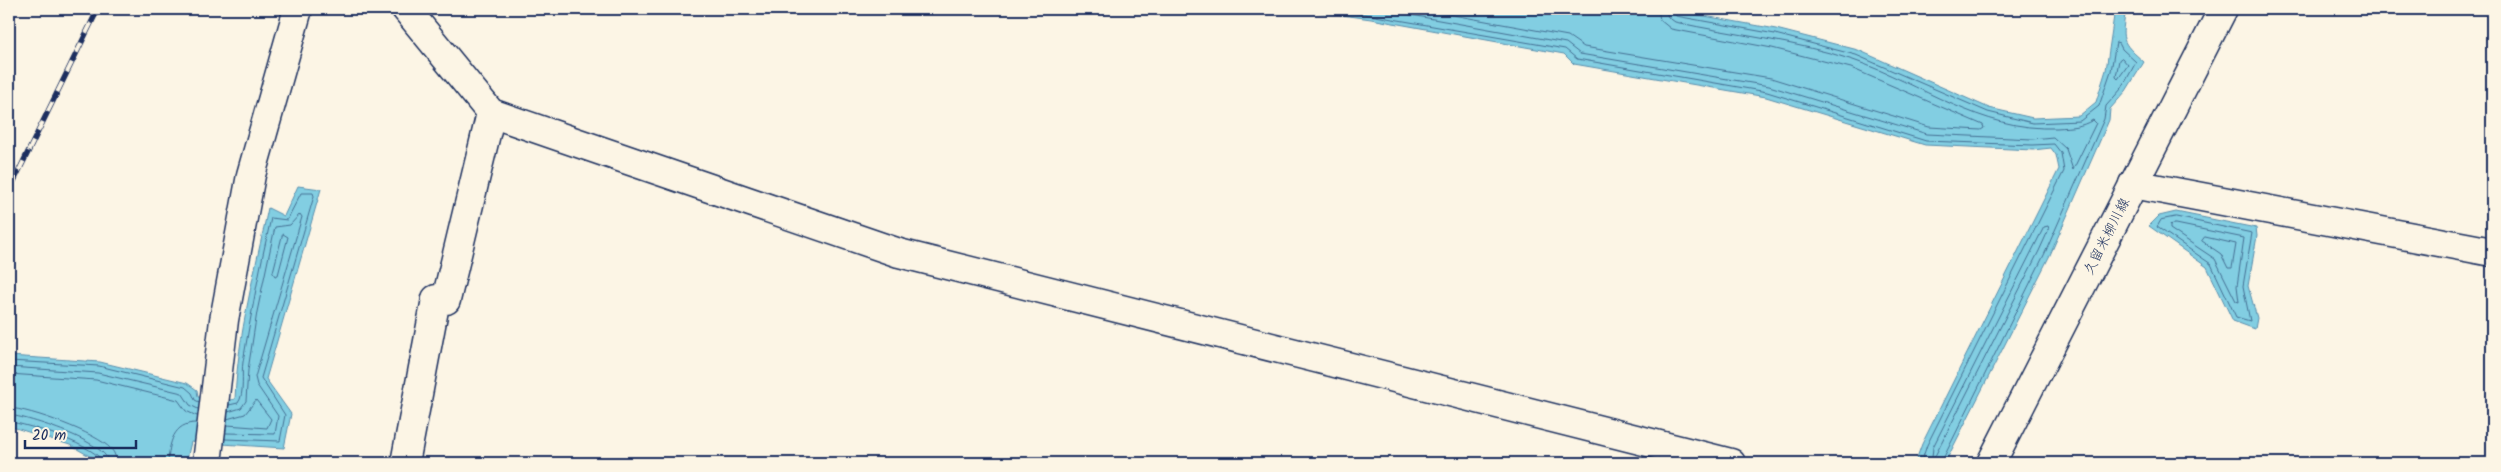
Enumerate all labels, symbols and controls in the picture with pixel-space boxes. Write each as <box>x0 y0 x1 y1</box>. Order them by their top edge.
street label: 久留米柳川線 <box>2078 194 2136 279</box>
scale bar <box>25 417 136 449</box>
text: 20 m <box>32 424 66 448</box>

